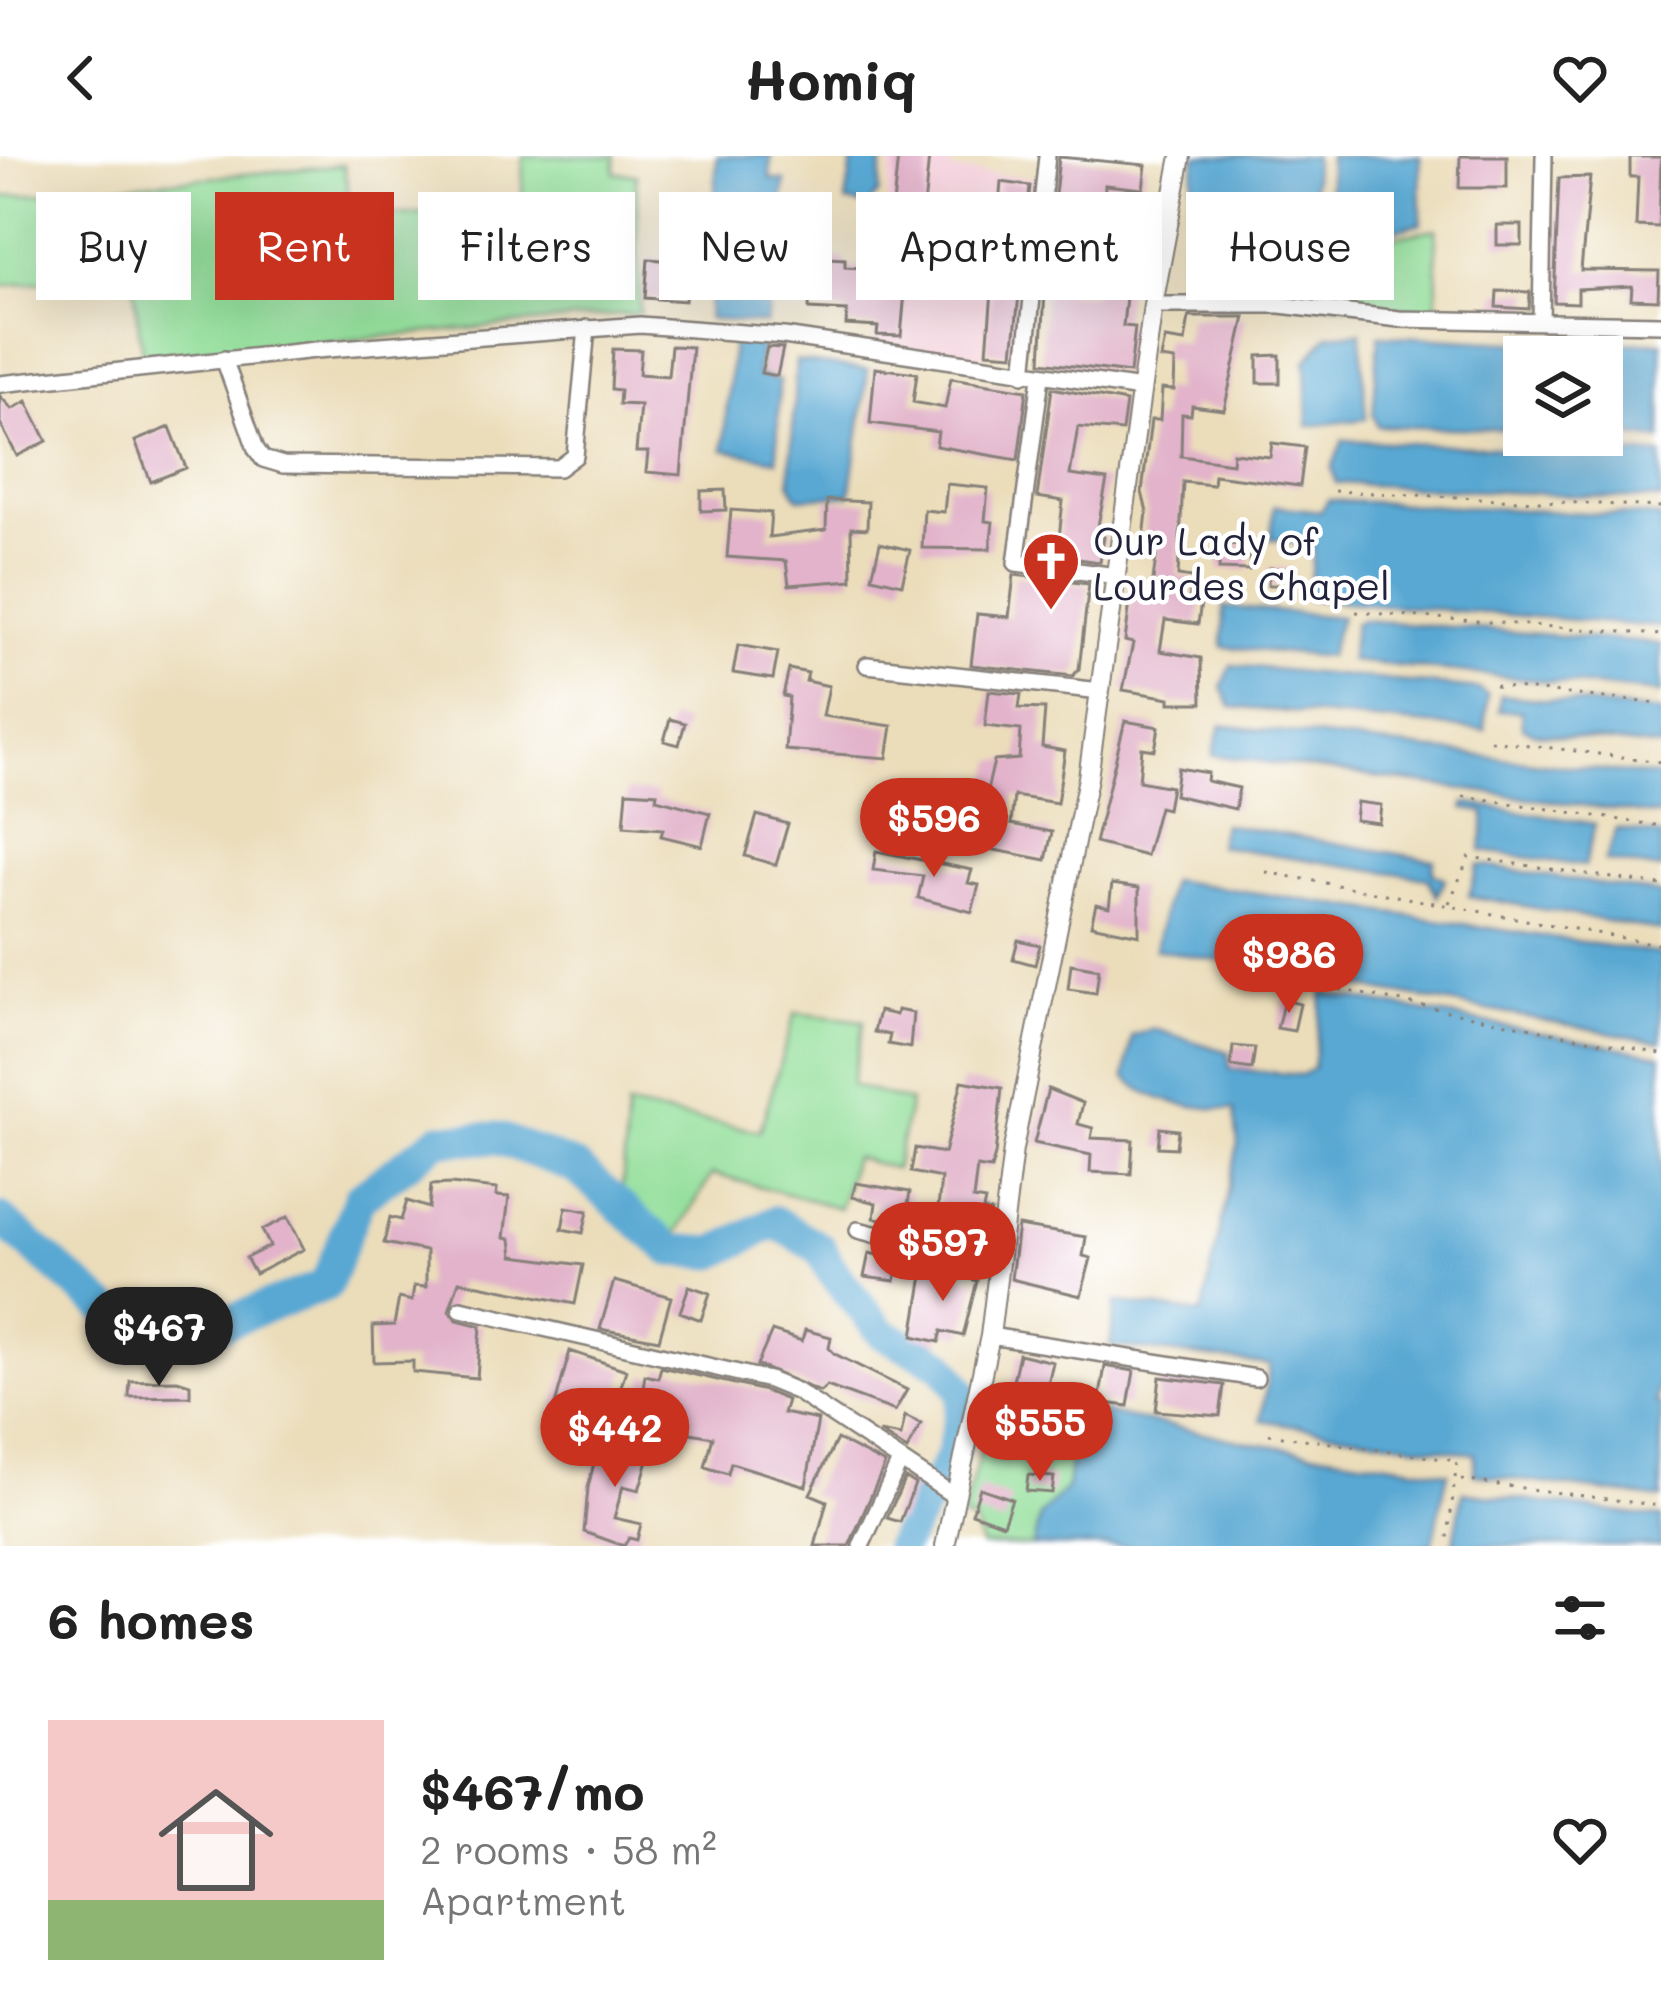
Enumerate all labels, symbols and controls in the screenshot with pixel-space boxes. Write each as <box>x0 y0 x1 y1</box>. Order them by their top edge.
text: Homiq <box>744 43 917 114</box>
icon: back <box>48 45 114 111</box>
icon: heart <box>1547 45 1613 111</box>
chip: Buy <box>36 192 191 300</box>
chip: Rent <box>215 192 394 300</box>
chip: Filters <box>418 192 635 300</box>
chip: New <box>659 192 832 300</box>
chip: Apartment <box>856 192 1162 300</box>
chip: House <box>1186 192 1394 300</box>
map controls <box>1503 336 1623 456</box>
button: layers <box>1503 336 1623 456</box>
place label: Our Lady of Lourdes Chapel <box>1093 514 1390 610</box>
church icon: Our Lady of Lourdes Chapel <box>1020 530 1082 612</box>
pin: $596 <box>863 778 1005 880</box>
text: $596 <box>887 791 981 842</box>
pin: $986 <box>1218 914 1360 1016</box>
text: $986 <box>1241 927 1337 978</box>
pin: $597 <box>872 1202 1014 1304</box>
text: $597 <box>897 1215 989 1266</box>
pin: $467 <box>88 1287 230 1389</box>
text: $467 <box>112 1300 206 1351</box>
pin: $555 <box>969 1382 1111 1484</box>
pin: $442 <box>544 1388 686 1490</box>
text: $555 <box>994 1395 1086 1446</box>
text: $442 <box>567 1401 663 1452</box>
text: 6 homes <box>48 1585 254 1652</box>
icon: filters <box>1547 1585 1613 1651</box>
text: $467/mo <box>420 1756 644 1823</box>
icon: home <box>144 1768 288 1912</box>
icon: heart <box>1547 1807 1613 1873</box>
text: 2 rooms · 58 m² <box>420 1823 717 1874</box>
text: Apartment <box>420 1874 626 1925</box>

